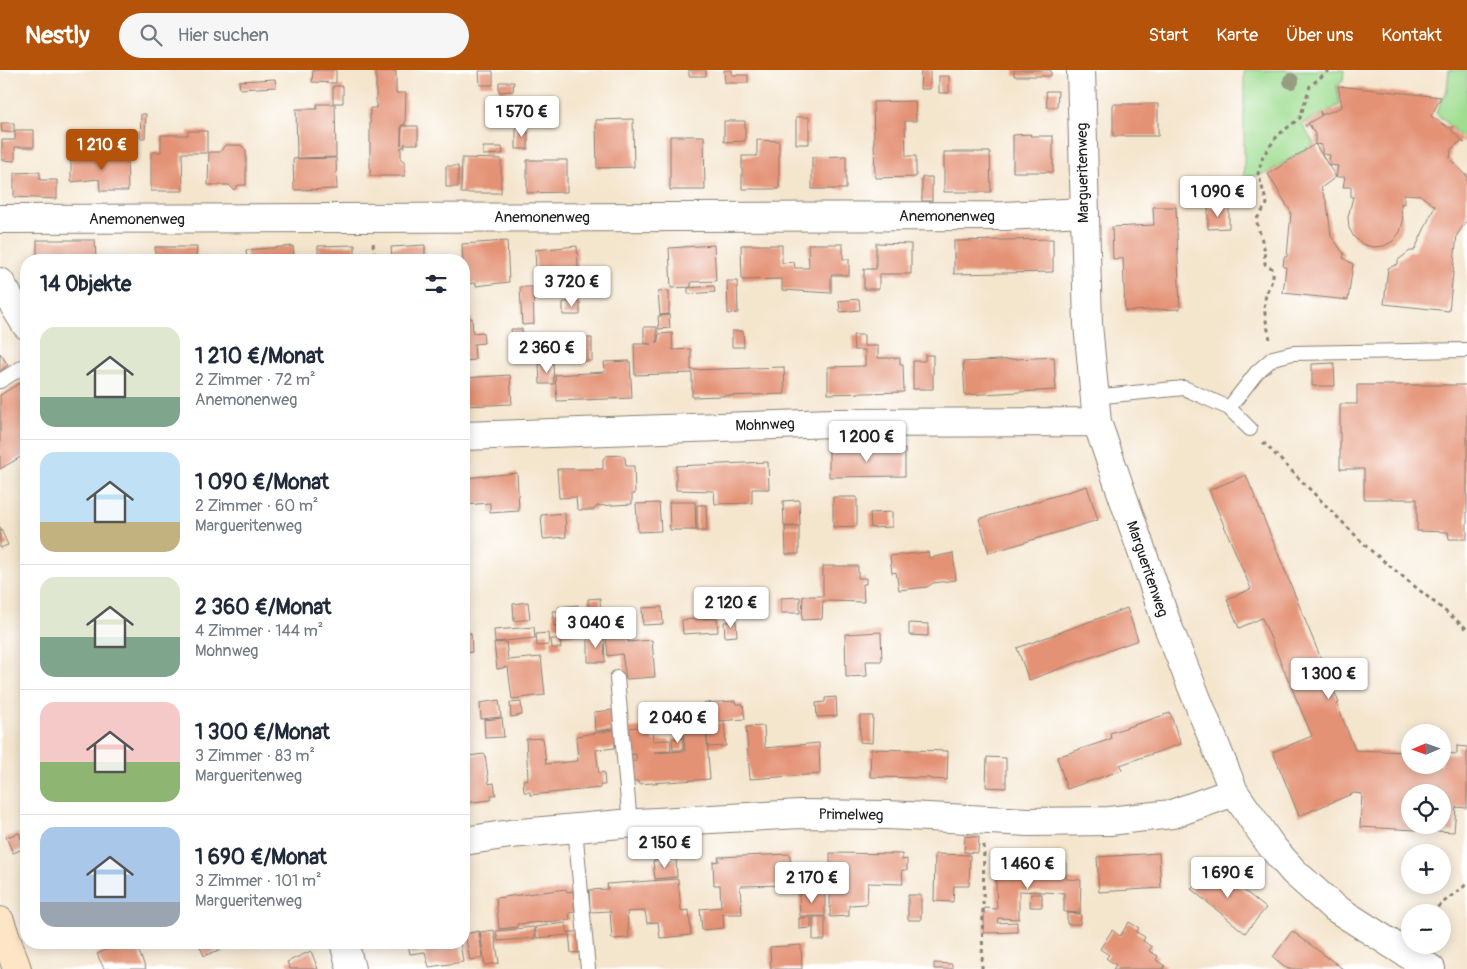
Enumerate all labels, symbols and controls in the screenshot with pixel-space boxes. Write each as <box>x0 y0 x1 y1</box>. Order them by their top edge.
search box <box>119 13 469 58</box>
text: Nestly <box>25 21 89 50</box>
icon: search <box>137 21 165 49</box>
text: Hier suchen <box>177 23 269 47</box>
text: Start <box>1148 24 1188 47</box>
text: Karte <box>1216 24 1258 47</box>
text: Über uns <box>1286 24 1353 47</box>
text: Kontakt <box>1381 24 1442 47</box>
pin: 1 570 € <box>476 96 568 138</box>
text: 1 570 € <box>496 102 548 122</box>
street label: Margueritenweg <box>1073 123 1093 223</box>
pin: 1 210 € <box>56 128 148 171</box>
text: 1 210 € <box>77 135 127 155</box>
pin: 1 090 € <box>1172 176 1264 218</box>
text: 1 090 € <box>1191 182 1245 202</box>
street label: Anemonenweg <box>899 207 995 226</box>
street label: Anemonenweg <box>494 208 590 227</box>
street label: Anemonenweg <box>89 210 185 229</box>
pin: 3 720 € <box>526 266 618 308</box>
icon: filters <box>422 270 450 298</box>
text: 14 Objekte <box>40 271 131 298</box>
text: 3 720 € <box>545 272 599 292</box>
pin: 2 360 € <box>501 332 593 374</box>
text: 2 360 € <box>519 338 575 358</box>
text: 1 210 €/Monat <box>195 343 324 370</box>
icon: home <box>80 347 140 407</box>
text: 2 Zimmer · 72 m² <box>195 370 315 390</box>
text: Anemonenweg <box>195 390 297 410</box>
street label: Mohnweg <box>735 414 795 436</box>
pin: 1 200 € <box>821 420 913 463</box>
text: 1 200 € <box>840 427 894 447</box>
text: 1 090 €/Monat <box>195 469 329 496</box>
icon: home <box>80 472 140 532</box>
text: 2 Zimmer · 60 m² <box>195 496 318 516</box>
text: Margueritenweg <box>195 516 302 536</box>
street label: Margueritenweg <box>1122 518 1172 620</box>
pin: 2 120 € <box>685 586 777 629</box>
text: 2 120 € <box>705 593 757 613</box>
text: 2 360 €/Monat <box>195 594 331 621</box>
icon: home <box>80 597 140 657</box>
pin: 3 040 € <box>550 606 642 649</box>
text: 3 040 € <box>567 613 625 633</box>
text: 4 Zimmer · 144 m² <box>195 621 323 641</box>
text: Mohnweg <box>195 641 258 661</box>
pin: 1 300 € <box>1283 658 1375 700</box>
text: 1 300 € <box>1302 664 1356 684</box>
pin: 2 040 € <box>632 702 724 744</box>
text: 2 040 € <box>649 708 707 728</box>
text: 1 300 €/Monat <box>195 719 330 746</box>
icon: home <box>80 722 140 782</box>
north arrow <box>1401 724 1451 774</box>
map controls <box>1401 724 1451 954</box>
text: 3 Zimmer · 83 m² <box>195 746 315 766</box>
text: Margueritenweg <box>195 766 302 786</box>
button: locate <box>1401 784 1451 834</box>
street label: Primelweg <box>818 805 884 825</box>
pin: 2 150 € <box>619 826 711 869</box>
text: 2 150 € <box>639 833 691 853</box>
text: 1 690 €/Monat <box>195 844 327 871</box>
button: + <box>1401 844 1451 894</box>
icon: home <box>80 847 140 907</box>
pin: 1 460 € <box>982 848 1074 890</box>
text: 1 460 € <box>1001 854 1055 874</box>
pin: 1 690 € <box>1182 856 1274 899</box>
pin: 2 170 € <box>766 862 858 904</box>
text: 1 690 € <box>1202 863 1254 883</box>
text: 2 170 € <box>786 868 838 888</box>
text: 3 Zimmer · 101 m² <box>195 871 322 891</box>
text: Margueritenweg <box>195 891 302 911</box>
button: − <box>1401 904 1451 954</box>

